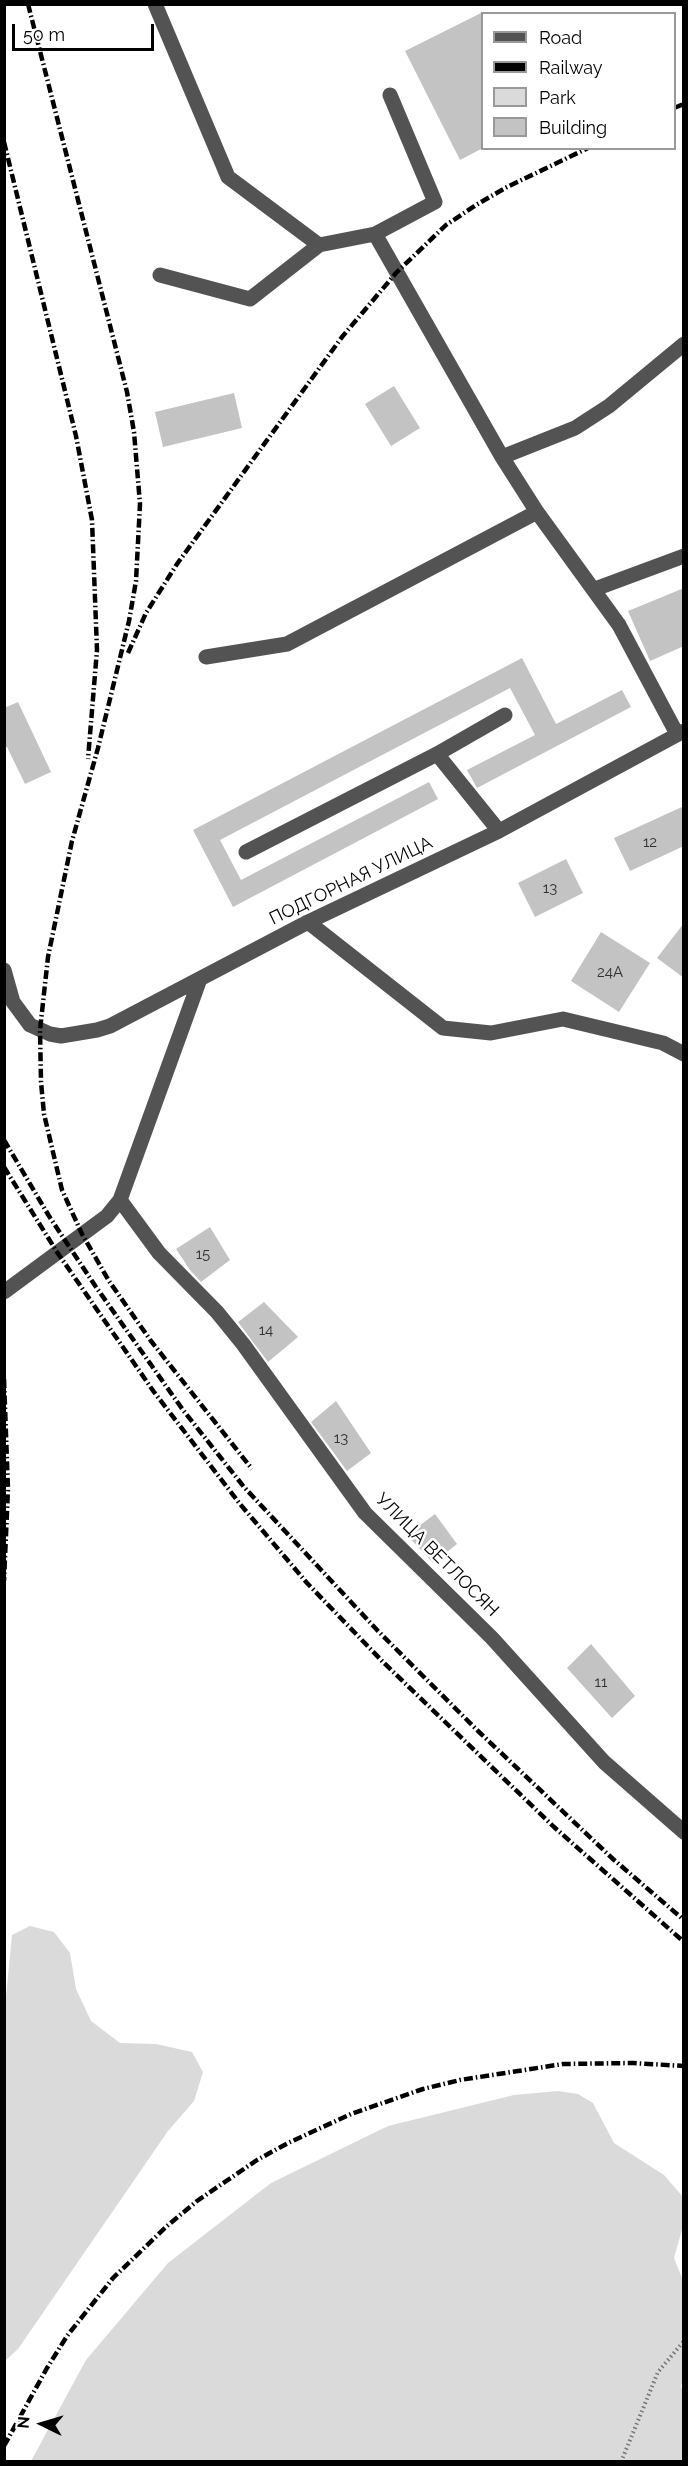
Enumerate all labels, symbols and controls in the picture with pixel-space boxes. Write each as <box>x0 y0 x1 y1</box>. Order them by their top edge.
scale bar <box>15 12 158 50</box>
legend <box>481 12 676 150</box>
text: 50 m <box>23 24 65 45</box>
text: Road <box>539 27 582 48</box>
text: Railway <box>539 57 603 78</box>
text: Park <box>539 87 576 108</box>
text: Building <box>539 117 607 138</box>
street label: ПОДГОРНАЯ УЛИЦА <box>266 832 436 930</box>
house number: 12 <box>643 833 657 851</box>
house number: 13 <box>543 879 557 897</box>
house number: 24А <box>597 963 623 981</box>
house number: 15 <box>196 1245 210 1263</box>
house number: 14 <box>259 1321 273 1339</box>
house number: 13 <box>334 1429 348 1447</box>
street label: УЛИЦА ВЕТЛОСЯН <box>371 1489 503 1621</box>
house number: 11 <box>595 1673 607 1691</box>
north arrow <box>12 2394 72 2454</box>
text: N <box>14 2415 34 2429</box>

